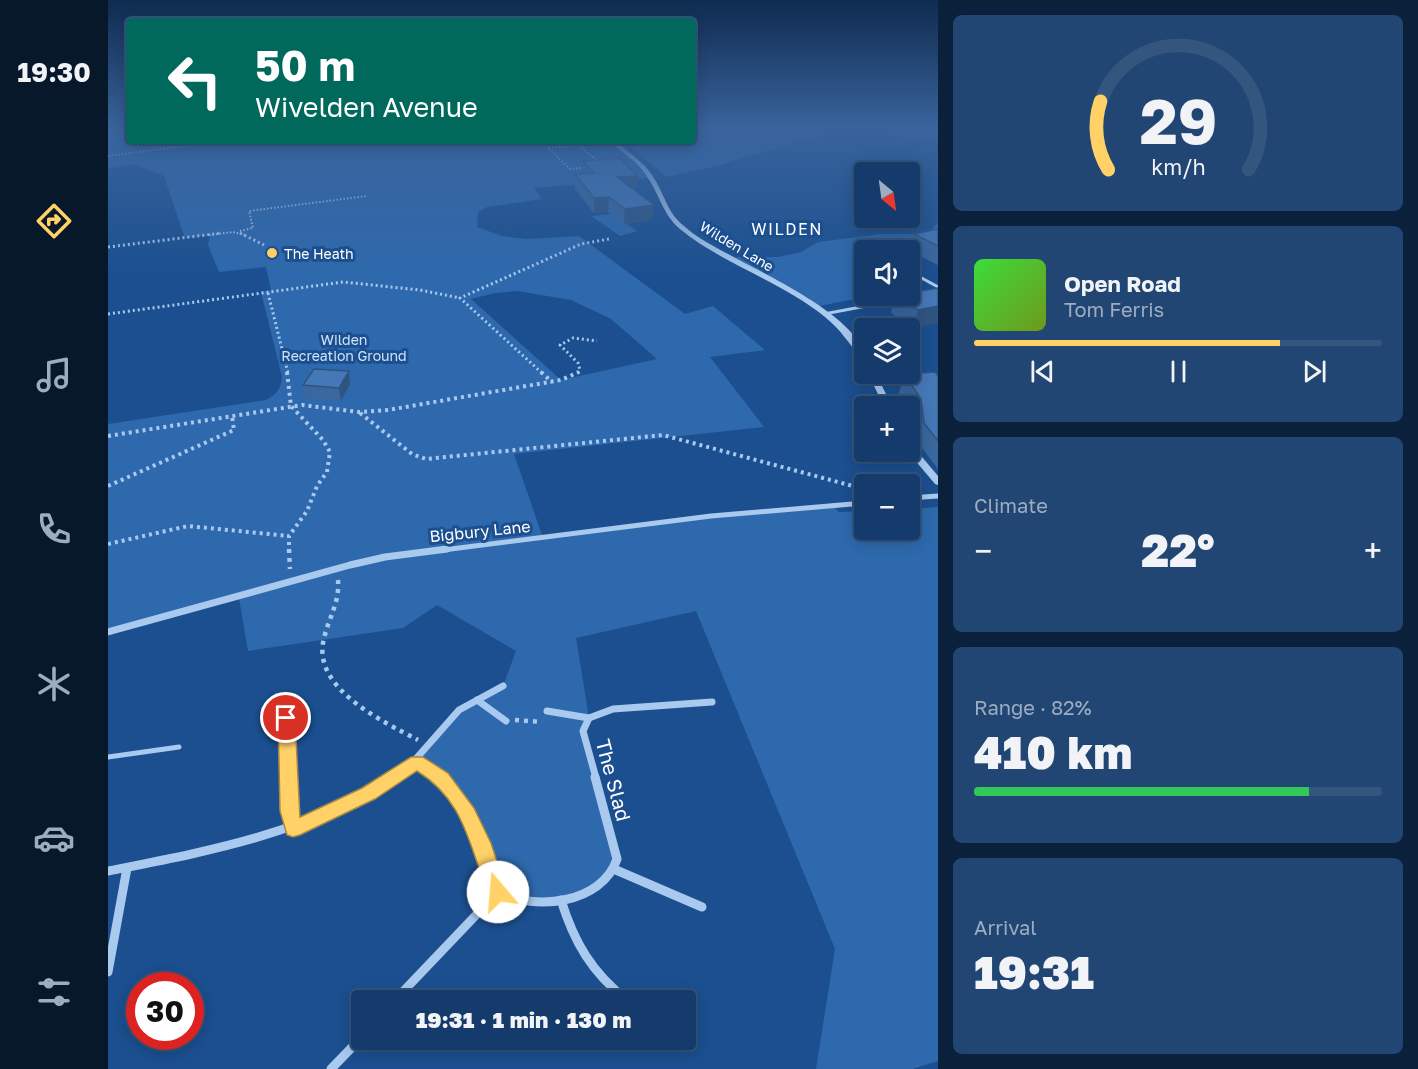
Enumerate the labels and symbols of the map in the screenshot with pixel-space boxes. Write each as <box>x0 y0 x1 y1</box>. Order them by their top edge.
north arrow <box>854 162 920 228</box>
street label: Wilden Lane <box>697 217 777 275</box>
district label: WILDEN <box>751 219 823 239</box>
place label: The Heath <box>284 245 354 262</box>
marker: The Heath <box>265 246 279 260</box>
park label: Wilden Recreation Ground <box>281 331 407 364</box>
street label: Bigbury Lane <box>428 516 532 546</box>
pin <box>260 692 311 743</box>
street label: The Slad <box>592 736 636 824</box>
position arrow <box>466 860 530 924</box>
speed limit sign: 30 <box>126 972 204 1050</box>

